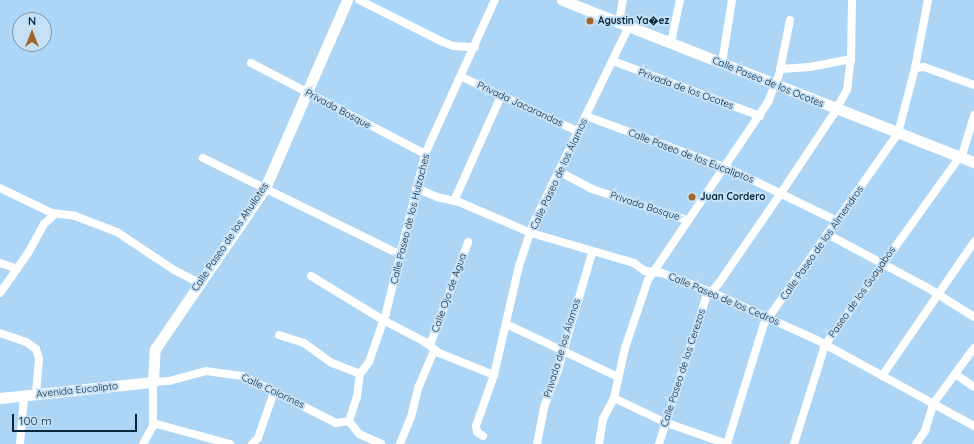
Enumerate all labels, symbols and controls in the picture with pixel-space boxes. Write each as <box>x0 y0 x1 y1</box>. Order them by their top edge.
north arrow <box>12 12 52 52</box>
text: N <box>28 14 36 28</box>
place label: Agustin Ya�ez <box>598 15 669 27</box>
marker: Agustin Ya�ez <box>585 16 595 26</box>
street label: Calle Paseo de los Ocotes <box>710 54 826 110</box>
street label: Privada de los Ocotes <box>637 66 735 112</box>
street label: Privada Jacarandas <box>475 79 565 129</box>
street label: Privada Bosque <box>303 87 373 131</box>
street label: Calle Paseo de los Álamos <box>528 116 590 232</box>
street label: Calle Paseo de los Eucaliptos <box>626 126 756 186</box>
street label: Calle Paseo de los Huizaches <box>388 153 432 285</box>
street label: Calle Paseo de los Ahuilotes <box>189 180 271 294</box>
street label: Calle Paseo de los Almendros <box>778 184 866 302</box>
street label: Privada Bosque <box>609 189 681 223</box>
place label: Juan Cordero <box>700 191 766 203</box>
marker: Juan Cordero <box>687 192 697 202</box>
street label: Paseo de los Guayabos <box>826 244 898 340</box>
street label: Calle Ojo de Agua <box>429 252 469 334</box>
street label: Calle Paseo de los Cedros <box>667 270 781 328</box>
street label: Privada de los Álamos <box>541 297 583 399</box>
street label: Calle Paseo de los Cerezos <box>658 307 708 429</box>
street label: Calle Colorines <box>239 371 307 411</box>
street label: Avenida Eucalipto <box>35 380 119 400</box>
scale bar <box>14 406 139 432</box>
text: 100 m <box>19 413 52 428</box>

